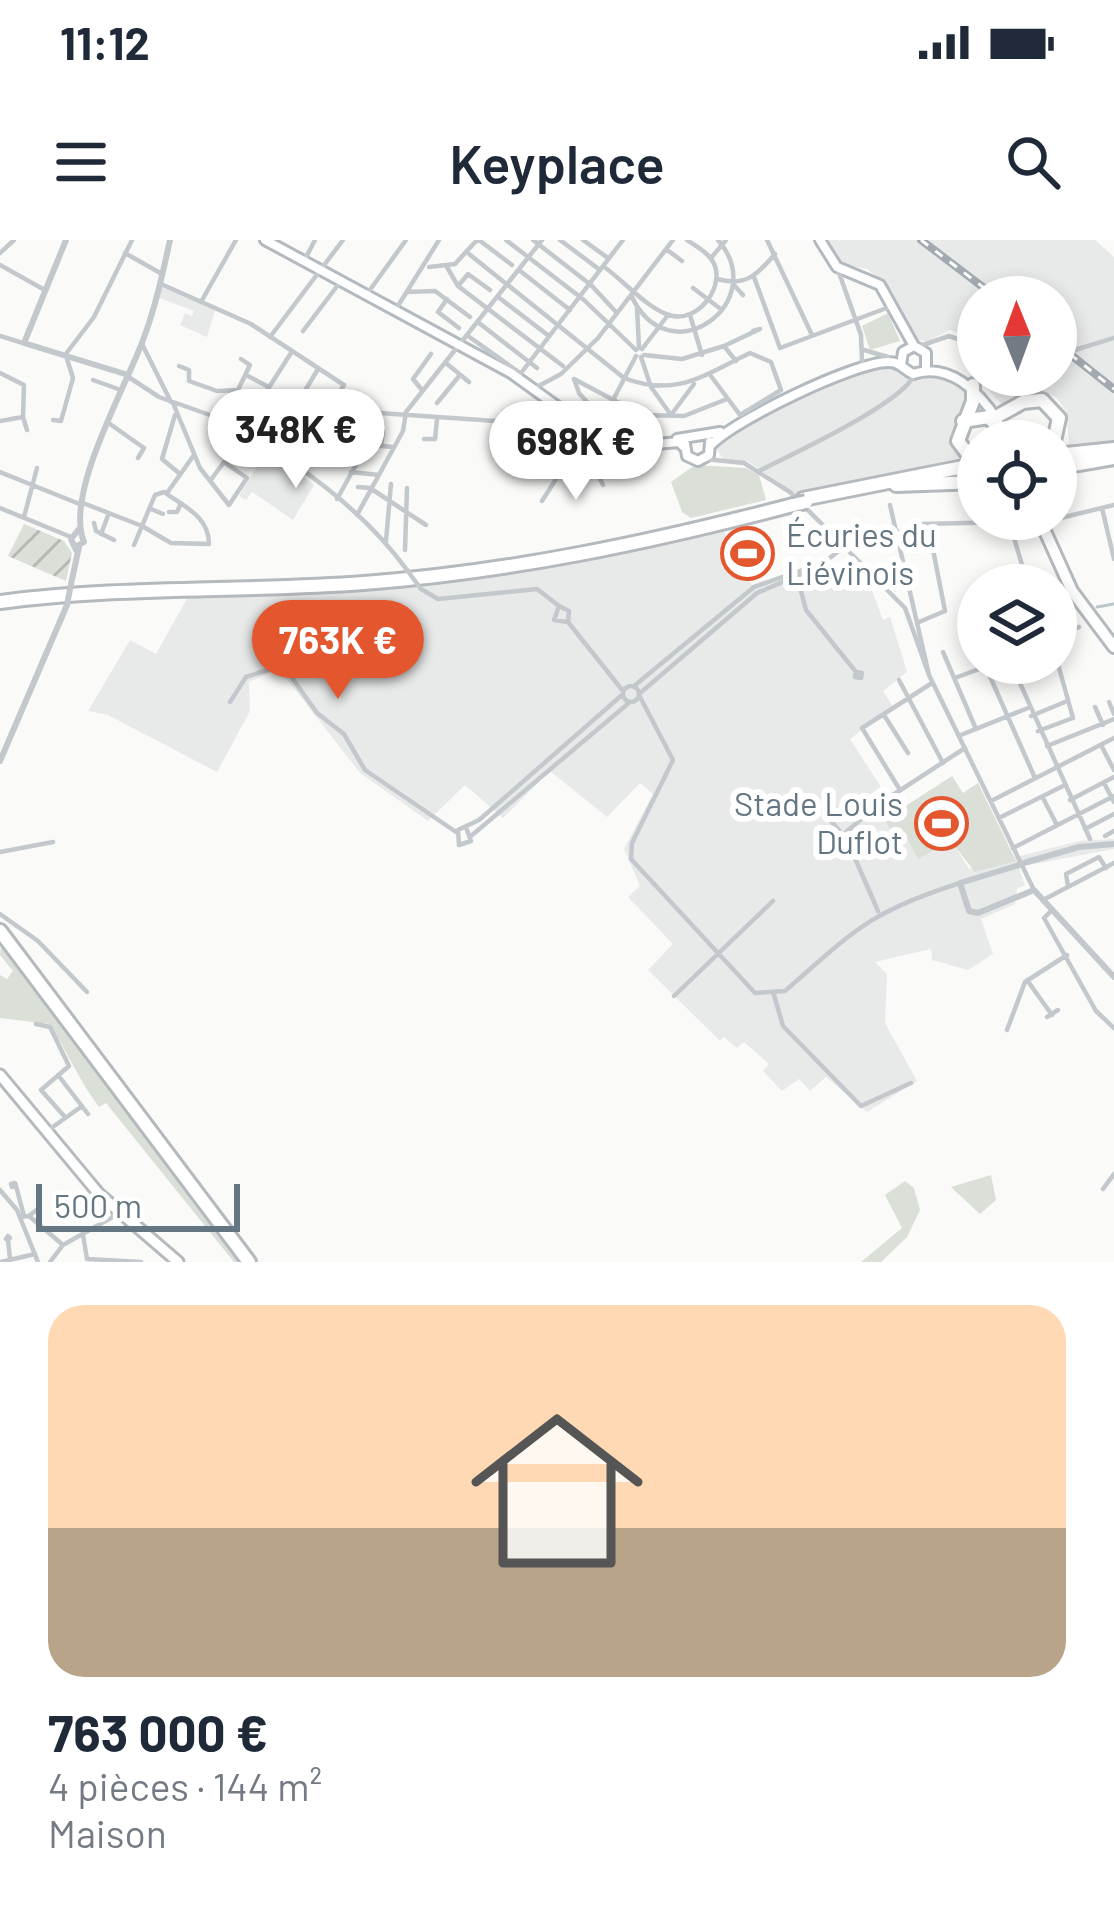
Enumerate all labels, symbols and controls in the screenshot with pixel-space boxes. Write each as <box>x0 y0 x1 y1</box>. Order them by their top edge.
text: 11:12 <box>60 15 150 69</box>
icon: menu <box>48 129 114 195</box>
icon: search <box>1000 129 1066 195</box>
text: Keyplace <box>449 130 665 195</box>
north arrow <box>957 276 1077 396</box>
map controls <box>957 276 1077 684</box>
pin: 348K € <box>198 389 394 491</box>
pin: 698K € <box>478 401 674 503</box>
text: 348K € <box>235 404 357 451</box>
text: 698K € <box>516 416 636 463</box>
button: locate <box>957 420 1077 540</box>
place label: Écuries du Liévinois <box>786 514 937 592</box>
sports icon: Écuries du Liévinois <box>719 526 775 582</box>
button: layers <box>957 564 1077 684</box>
pin: 763K € <box>240 600 436 702</box>
text: 763K € <box>279 615 397 662</box>
place label: Stade Louis Duflot <box>734 783 903 861</box>
sports icon: Stade Louis Duflot <box>914 795 970 851</box>
scale bar <box>36 1178 240 1231</box>
text: 500 m <box>54 1185 142 1225</box>
icon: home <box>449 1383 665 1599</box>
text: 763 000 € <box>48 1701 268 1762</box>
text: 4 pièces · 144 m² <box>48 1762 322 1809</box>
text: Maison <box>48 1809 167 1856</box>

